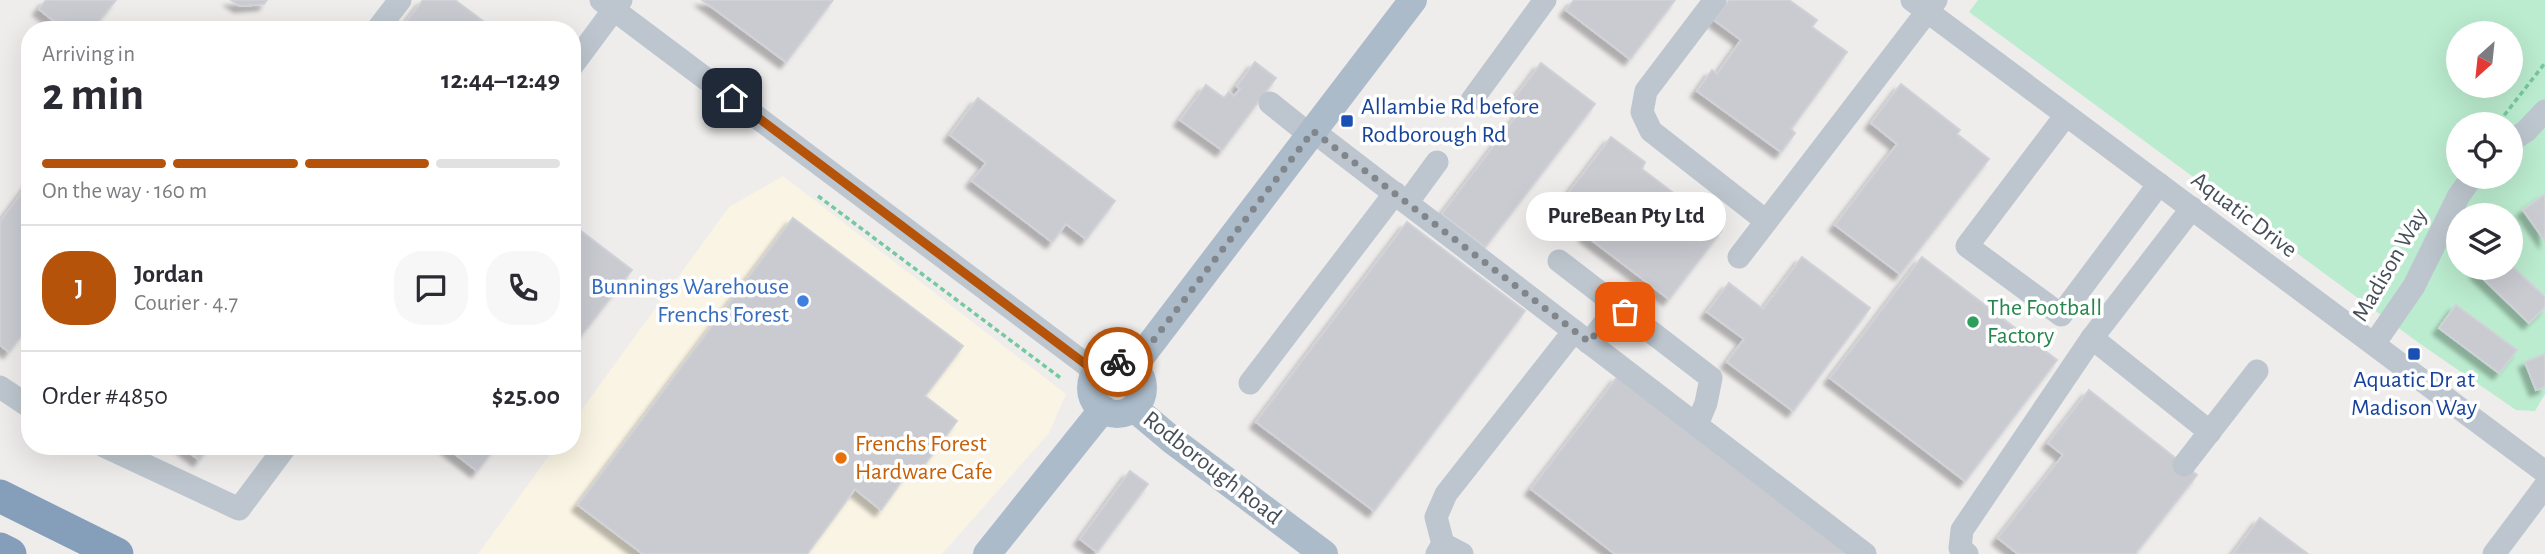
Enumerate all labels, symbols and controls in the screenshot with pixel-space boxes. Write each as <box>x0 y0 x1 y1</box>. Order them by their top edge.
north arrow <box>2446 21 2524 98</box>
map controls <box>2446 21 2523 280</box>
text: Arriving in <box>42 43 135 66</box>
text: 12:44–12:49 <box>441 67 560 93</box>
pin <box>702 68 762 128</box>
text: 2 min <box>42 72 144 118</box>
icon: home <box>713 79 751 117</box>
place label: Allambie Rd before Rodborough Rd <box>1361 95 1539 147</box>
button: locate <box>2446 112 2523 189</box>
marker: Allambie Rd before Rodborough Rd <box>1339 113 1355 129</box>
street label: Aquatic Drive <box>2187 168 2301 262</box>
text: On the way · 160 m <box>42 180 207 203</box>
callout: PureBean Pty Ltd <box>1525 193 1725 242</box>
button: layers <box>2446 203 2523 280</box>
street label: Madison Way <box>2348 204 2432 326</box>
text: PureBean Pty Ltd <box>1547 205 1705 228</box>
button: chat <box>394 251 468 325</box>
button: phone <box>486 251 560 325</box>
text: Jordan <box>134 261 204 287</box>
text: J <box>75 275 83 301</box>
place label: Bunnings Warehouse Frenchs Forest <box>591 275 789 327</box>
pin <box>1595 282 1655 342</box>
text: Courier · 4.7 <box>134 292 238 315</box>
marker: Bunnings Warehouse Frenchs Forest <box>795 293 811 309</box>
icon: bag <box>1606 293 1644 331</box>
place label: The Football Factory <box>1987 296 2102 348</box>
marker: The Football Factory <box>1965 314 1981 330</box>
courier <box>1083 327 1153 397</box>
icon: bike <box>1099 343 1137 381</box>
marker: Aquatic Dr at Madison Way <box>2406 346 2422 362</box>
place label: Aquatic Dr at Madison Way <box>2351 368 2477 420</box>
text: Order #4850 <box>42 383 168 409</box>
text: $25.00 <box>492 383 560 409</box>
street label: Rodborough Road <box>1138 407 1286 529</box>
place label: Frenchs Forest Hardware Cafe <box>855 432 993 484</box>
marker: Frenchs Forest Hardware Cafe <box>833 450 849 466</box>

